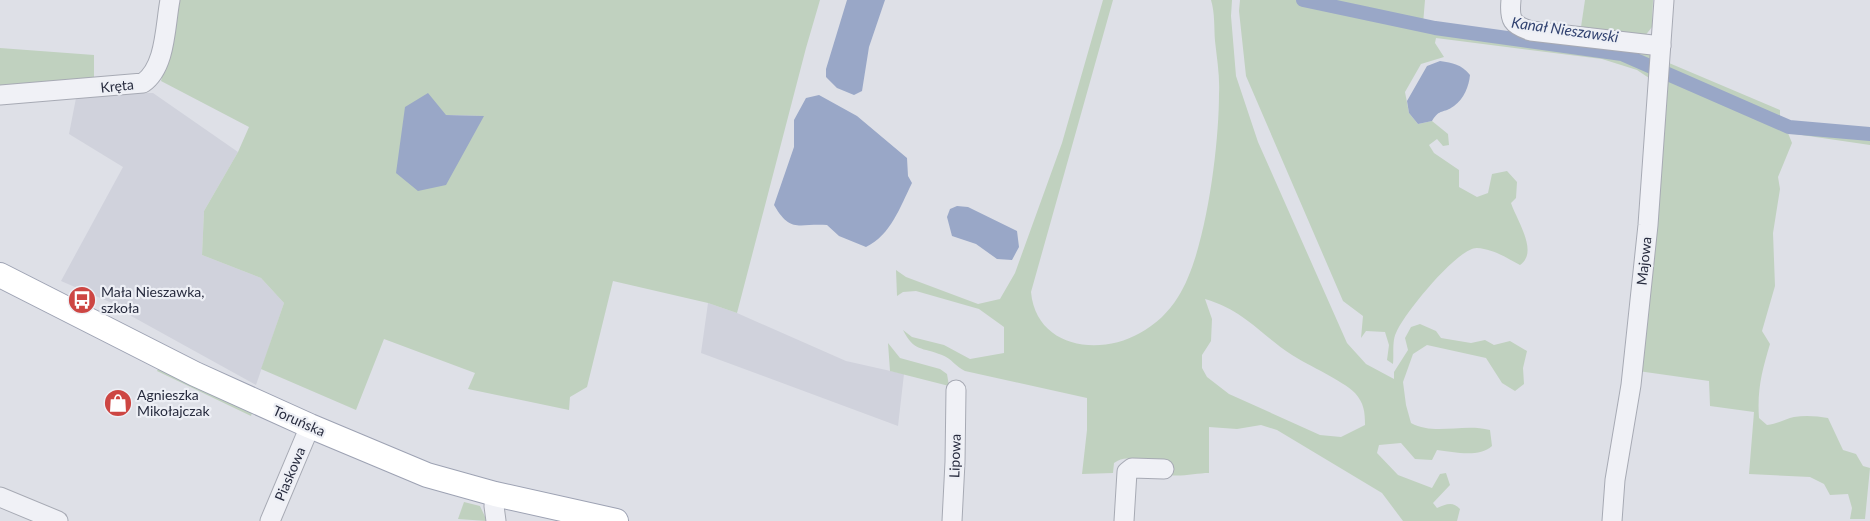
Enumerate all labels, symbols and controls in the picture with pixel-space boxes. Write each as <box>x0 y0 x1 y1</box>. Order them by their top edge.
water label: Kanał Nieszawski <box>1510 13 1620 46</box>
street label: Kręta <box>99 75 134 96</box>
street label: Majowa <box>1632 236 1655 286</box>
place label: Mała Nieszawka, szkoła <box>101 283 205 316</box>
bus stop icon: Mała Nieszawka, szkoła <box>67 285 97 315</box>
place label: Agnieszka Mikołajczak <box>137 386 211 419</box>
shop icon: Agnieszka Mikołajczak <box>103 388 133 418</box>
street label: Toruńska <box>270 402 328 440</box>
street label: Lipowa <box>945 434 964 478</box>
street label: Piaskowa <box>271 444 309 503</box>

